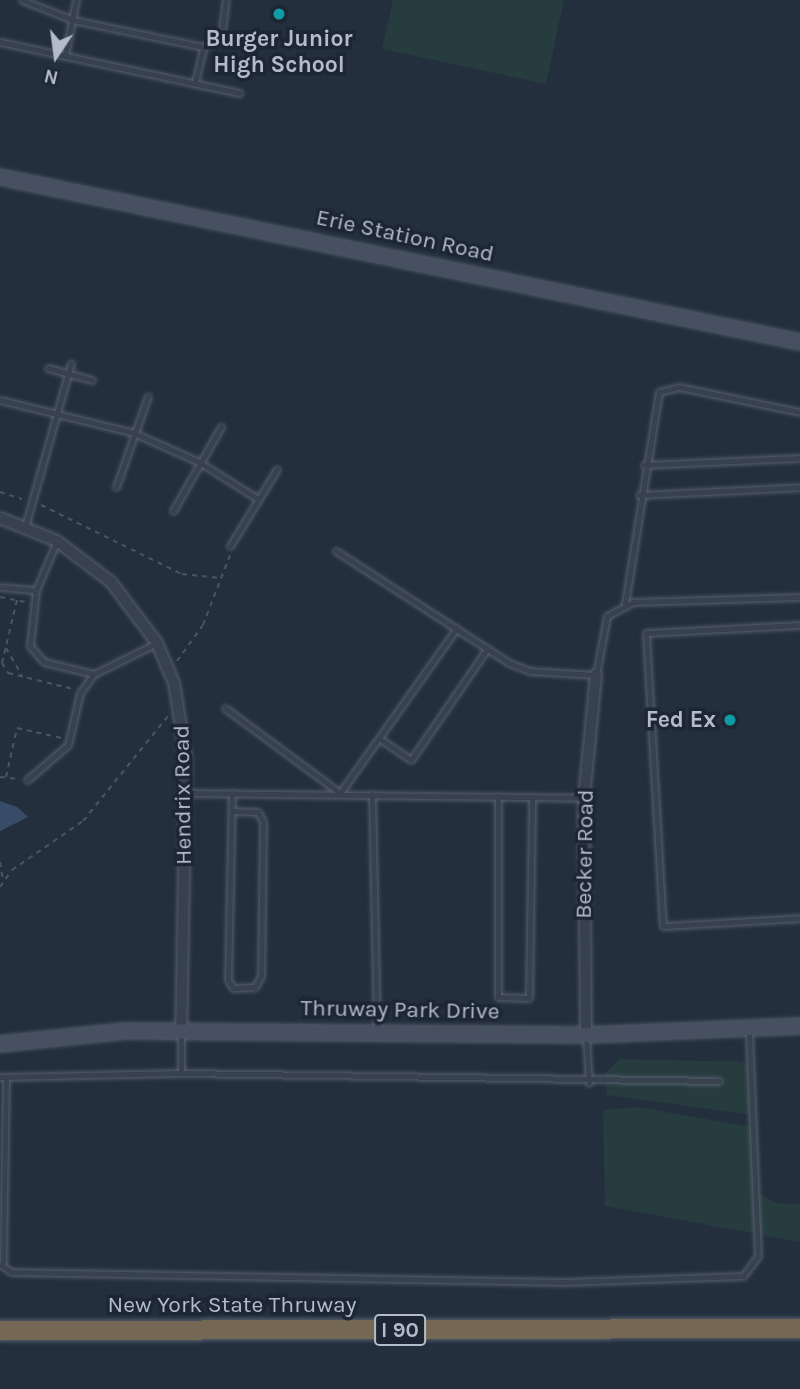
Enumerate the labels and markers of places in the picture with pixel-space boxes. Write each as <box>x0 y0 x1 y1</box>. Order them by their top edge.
marker: Burger Junior High School <box>271 6 287 22</box>
place label: Burger Junior High School <box>205 25 353 79</box>
place label: Fed Ex <box>646 706 716 734</box>
marker: Fed Ex <box>722 712 738 728</box>

